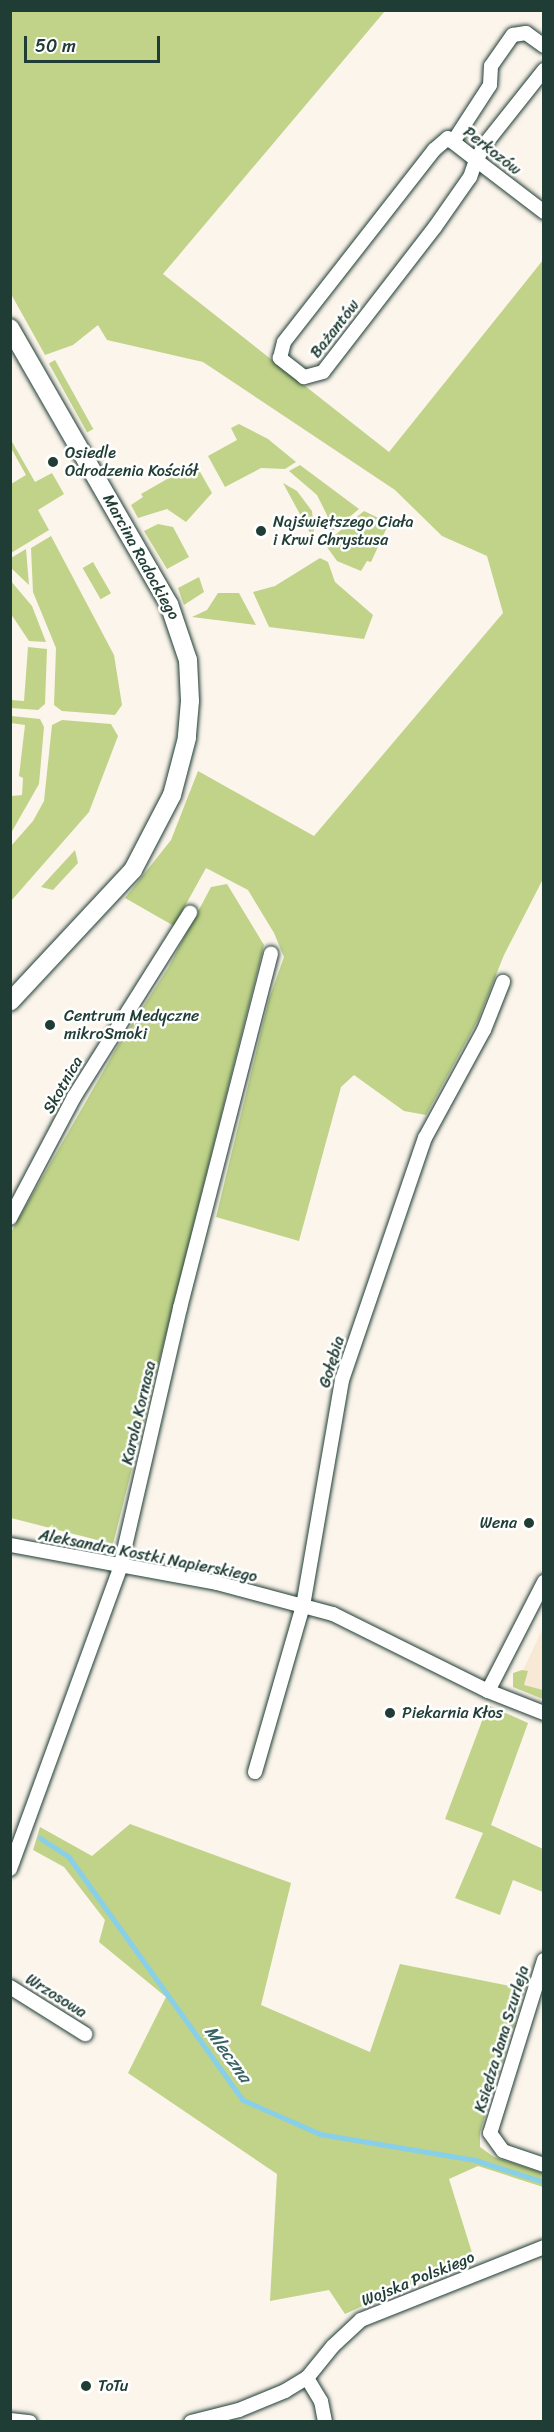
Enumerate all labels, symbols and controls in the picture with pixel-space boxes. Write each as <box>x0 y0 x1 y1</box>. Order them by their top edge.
scale bar <box>27 24 164 62</box>
text: 50 m <box>35 30 76 62</box>
street label: Perkozów <box>459 123 525 179</box>
street label: Bażantów <box>306 296 364 362</box>
place label: Osiedle Odrodzenia Kościół <box>65 443 199 481</box>
marker: Osiedle Odrodzenia Kościół <box>46 455 60 469</box>
street label: Marcina Radockiego <box>99 491 183 623</box>
place label: Najświętszego Ciała i Krwi Chrystusa <box>273 512 414 550</box>
marker: Najświętszego Ciała i Krwi Chrystusa <box>254 524 268 538</box>
place label: Centrum Medyczne mikroSmoki <box>64 1006 200 1044</box>
marker: Centrum Medyczne mikroSmoki <box>41 1016 59 1034</box>
street label: Skotnica <box>39 1053 87 1117</box>
street label: Gołębia <box>315 1334 349 1390</box>
street label: Karola Kornasa <box>118 1360 160 1466</box>
place label: Wena <box>480 1513 517 1533</box>
marker: Wena <box>522 1516 536 1530</box>
street label: Aleksandra Kostki Napierskiego <box>37 1525 259 1587</box>
place label: Piekarnia Kłos <box>402 1703 503 1723</box>
marker: Piekarnia Kłos <box>383 1706 397 1720</box>
street label: Księdza Jana Szurleja <box>470 1963 534 2115</box>
street label: Wrzosowa <box>22 1970 90 2022</box>
water label: Mleczna <box>200 2021 256 2087</box>
street label: Wojska Polskiego <box>359 2248 477 2310</box>
place label: ToTu <box>98 2376 128 2396</box>
marker: ToTu <box>79 2379 93 2393</box>

